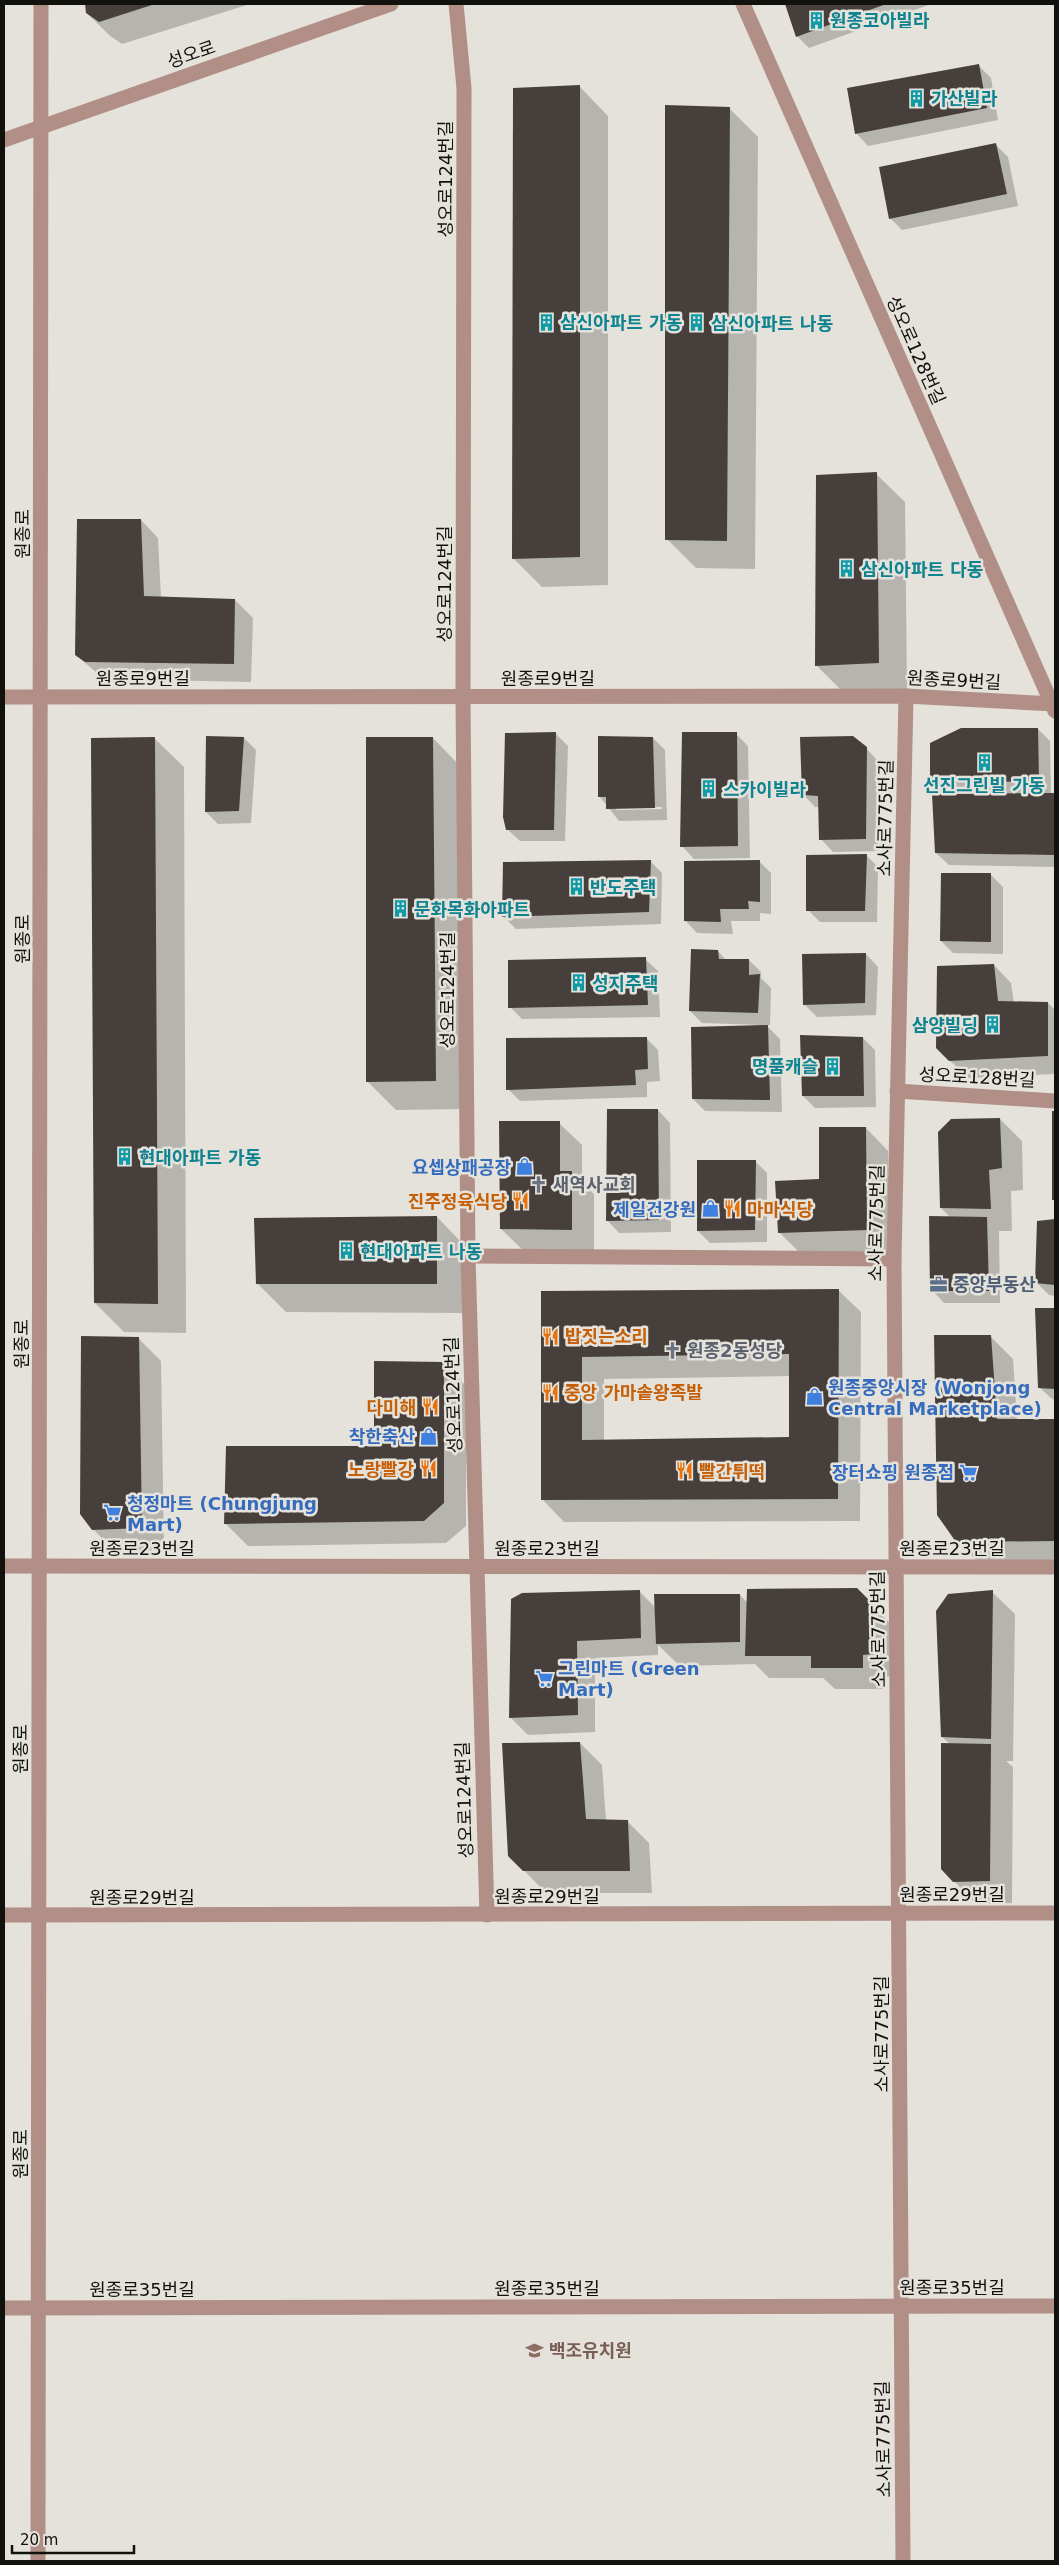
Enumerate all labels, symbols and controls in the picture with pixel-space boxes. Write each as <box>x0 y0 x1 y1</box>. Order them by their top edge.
building icon: 원종코아빌라 <box>806 10 826 30</box>
place label: 원종코아빌라 <box>830 10 930 31</box>
street label: 성오로 <box>164 36 218 72</box>
building icon: 가산빌라 <box>907 88 927 108</box>
place label: 가산빌라 <box>931 88 998 109</box>
street label: 성오로124번길 <box>435 120 456 238</box>
street label: 성오로128번길 <box>883 292 949 408</box>
building icon: 삼신아파트 가동 <box>536 312 556 332</box>
place label: 삼신아파트 가동 <box>560 312 682 333</box>
building icon: 삼신아파트 나동 <box>687 313 707 333</box>
place label: 삼신아파트 나동 <box>711 313 833 334</box>
street label: 원종로 <box>12 509 33 559</box>
street label: 성오로124번길 <box>434 525 455 643</box>
building icon: 삼신아파트 다동 <box>837 559 857 579</box>
place label: 삼신아파트 다동 <box>861 559 983 580</box>
street label: 원종로9번길 <box>906 667 1002 693</box>
street label: 원종로9번길 <box>96 668 190 689</box>
street label: 원종로9번길 <box>501 668 595 689</box>
building icon: 선진그린빌 가동 <box>974 752 994 772</box>
street label: 소사로775번길 <box>873 759 897 877</box>
place label: 선진그린빌 가동 <box>923 775 1045 796</box>
building icon: 스카이빌라 <box>699 779 719 799</box>
place label: 스카이빌라 <box>723 779 806 800</box>
building icon: 반도주택 <box>566 877 586 897</box>
place label: 반도주택 <box>590 877 656 898</box>
building icon: 문화목화아파트 <box>390 899 410 919</box>
place label: 문화목화아파트 <box>414 899 530 920</box>
street label: 원종로 <box>12 914 33 964</box>
street label: 성오로124번길 <box>437 931 458 1049</box>
building icon: 성지주택 <box>568 973 588 993</box>
place label: 성지주택 <box>592 973 658 994</box>
place label: 삼양빌딩 <box>912 1015 978 1036</box>
building icon: 삼양빌딩 <box>982 1015 1002 1035</box>
place label: 명품캐슬 <box>752 1056 818 1077</box>
building icon: 명품캐슬 <box>822 1056 842 1076</box>
street label: 성오로128번길 <box>918 1063 1036 1091</box>
building icon: 현대아파트 가동 <box>115 1147 135 1167</box>
place label: 현대아파트 가동 <box>139 1147 261 1168</box>
place label: 요셉상패공장 <box>412 1157 511 1178</box>
shop icon: 요셉상패공장 <box>515 1157 535 1177</box>
street label: 소사로775번길 <box>864 1164 888 1282</box>
church icon: 새역사교회 <box>529 1174 549 1194</box>
place label: 새역사교회 <box>553 1174 636 1195</box>
place label: 진주정육식당 <box>408 1191 507 1212</box>
restaurant icon: 진주정육식당 <box>511 1191 531 1211</box>
place label: 제일건강원 <box>613 1199 696 1220</box>
shop icon: 제일건강원 <box>700 1199 720 1219</box>
restaurant icon: 마마식당 <box>723 1199 743 1219</box>
place label: 마마식당 <box>747 1199 813 1220</box>
building icon: 현대아파트 나동 <box>336 1241 356 1261</box>
place label: 현대아파트 나동 <box>360 1241 482 1262</box>
office icon: 중앙부동산 <box>929 1274 949 1294</box>
place label: 중앙부동산 <box>953 1274 1036 1295</box>
street label: 원종로 <box>11 1319 32 1369</box>
restaurant icon: 밥짓는소리 <box>541 1326 561 1346</box>
place label: 밥짓는소리 <box>565 1326 648 1347</box>
street label: 성오로124번길 <box>440 1336 466 1454</box>
church icon: 원종2동성당 <box>663 1340 683 1360</box>
place label: 원종2동성당 <box>687 1340 782 1361</box>
place label: 원종중앙시장 (Wonjong Central Marketplace) <box>828 1377 1042 1419</box>
restaurant icon: 중앙 가마솥왕족발 <box>540 1382 560 1402</box>
place label: 중앙 가마솥왕족발 <box>564 1382 703 1403</box>
shop icon: 원종중앙시장 (Wonjong Central Marketplace) <box>804 1387 824 1407</box>
place label: 다미해 <box>366 1397 416 1418</box>
restaurant icon: 다미해 <box>420 1397 440 1417</box>
place label: 착한축산 <box>349 1426 415 1447</box>
shop icon: 착한축산 <box>419 1426 439 1446</box>
place label: 노랑빨강 <box>348 1459 414 1480</box>
restaurant icon: 노랑빨강 <box>418 1459 438 1479</box>
restaurant icon: 빨간튀떡 <box>675 1461 695 1481</box>
place label: 빨간튀떡 <box>699 1461 765 1482</box>
place label: 장터쇼핑 원종점 <box>832 1462 954 1483</box>
supermarket icon: 장터쇼핑 원종점 <box>958 1462 978 1482</box>
place label: 청정마트 (Chungjung Mart) <box>127 1493 317 1535</box>
supermarket icon: 청정마트 (Chungjung Mart) <box>103 1503 123 1523</box>
street label: 원종로23번길 <box>89 1538 195 1559</box>
street label: 원종로23번길 <box>494 1538 600 1559</box>
street label: 원종로23번길 <box>899 1538 1005 1559</box>
street label: 소사로775번길 <box>866 1570 890 1688</box>
place label: 그린마트 (Green Mart) <box>558 1658 700 1700</box>
supermarket icon: 그린마트 (Green Mart) <box>534 1668 554 1688</box>
street label: 원종로 <box>10 1724 31 1774</box>
street label: 성오로124번길 <box>451 1741 477 1859</box>
street label: 원종로29번길 <box>899 1884 1005 1905</box>
street label: 원종로29번길 <box>494 1886 600 1907</box>
street label: 원종로29번길 <box>89 1887 195 1908</box>
street label: 소사로775번길 <box>871 1975 892 2093</box>
street label: 원종로 <box>10 2129 31 2179</box>
street label: 원종로35번길 <box>899 2277 1005 2298</box>
street label: 원종로35번길 <box>494 2278 600 2299</box>
street label: 원종로35번길 <box>89 2279 195 2300</box>
school or university icon: 백조유치원 <box>525 2340 545 2360</box>
place label: 백조유치원 <box>549 2340 632 2361</box>
street label: 소사로775번길 <box>871 2380 895 2498</box>
scale bar <box>12 2522 135 2554</box>
text: 20 m <box>20 2531 58 2549</box>

